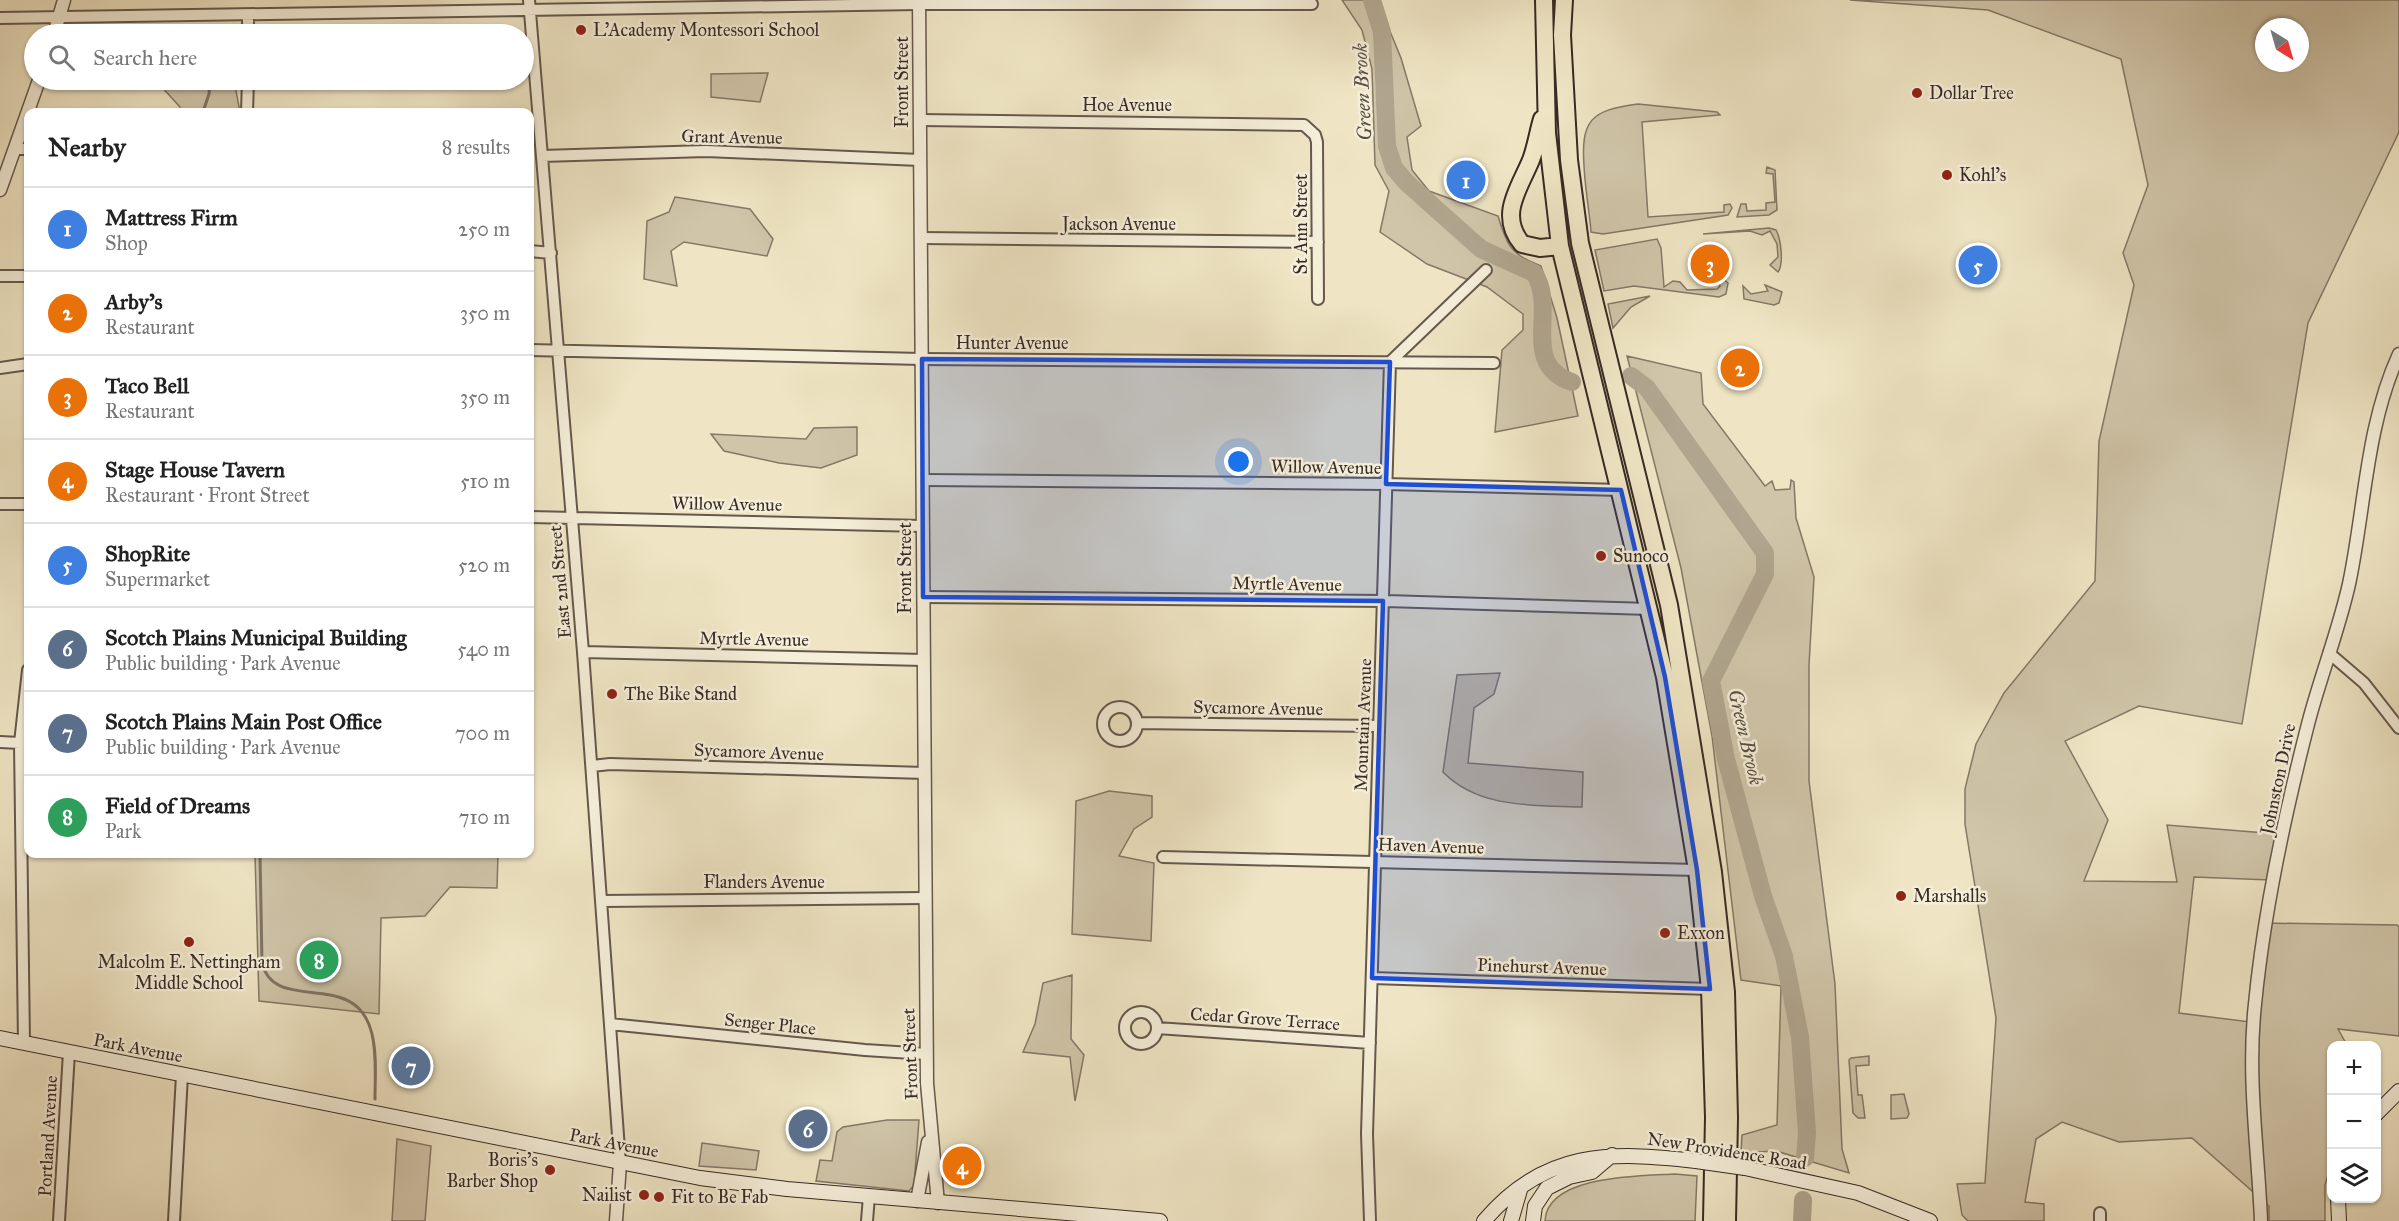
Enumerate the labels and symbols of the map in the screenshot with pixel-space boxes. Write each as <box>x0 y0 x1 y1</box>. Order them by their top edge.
north arrow <box>2255 18 2309 72</box>
place label: L'Academy Montessori School <box>593 19 820 41</box>
marker: L'Academy Montessori School <box>574 23 588 37</box>
street label: Front Street <box>891 35 913 128</box>
water label: Green Brook <box>1347 43 1377 141</box>
place label: Dollar Tree <box>1929 82 2014 104</box>
marker: Dollar Tree <box>1910 86 1924 100</box>
street label: Hoe Avenue <box>1082 94 1172 116</box>
street label: Grant Avenue <box>681 125 783 149</box>
pin: 1 <box>1446 158 1486 202</box>
place label: Kohl's <box>1959 164 2006 186</box>
marker: Kohl's <box>1940 168 1954 182</box>
street label: St Ann Street <box>1290 173 1312 274</box>
street label: Jackson Avenue <box>1060 213 1176 236</box>
pin: 3 <box>1690 242 1730 286</box>
pin: 5 <box>1958 242 1998 288</box>
street label: Hunter Avenue <box>955 332 1069 354</box>
pin: 2 <box>1720 346 1760 391</box>
your location <box>1224 447 1253 476</box>
street label: Willow Avenue <box>1271 455 1381 479</box>
street label: Willow Avenue <box>672 492 782 516</box>
street label: Front Street <box>894 521 916 614</box>
street label: East 2nd Street <box>544 524 576 640</box>
place label: Sunoco <box>1613 545 1669 567</box>
marker: Sunoco <box>1594 549 1608 563</box>
street label: Myrtle Avenue <box>1232 572 1342 596</box>
street label: Myrtle Avenue <box>699 627 809 651</box>
street label: Mountain Avenue <box>1350 658 1376 792</box>
place label: The Bike Stand <box>624 683 737 705</box>
marker: The Bike Stand <box>605 687 619 701</box>
water label: Green Brook <box>1723 687 1769 787</box>
street label: Sycamore Avenue <box>1193 696 1323 720</box>
street label: Johnston Drive <box>2255 721 2302 839</box>
street label: Sycamore Avenue <box>694 739 824 765</box>
street label: Haven Avenue <box>1377 833 1485 859</box>
street label: Flanders Avenue <box>703 871 825 893</box>
place label: Marshalls <box>1913 885 1986 907</box>
marker: Marshalls <box>1894 889 1908 903</box>
place label: Exxon <box>1677 922 1725 944</box>
marker: Exxon <box>1658 926 1672 940</box>
marker: Malcolm E. Nettingham Middle School <box>182 935 196 949</box>
pin: 8 <box>300 938 338 982</box>
place label: Malcolm E. Nettingham Middle School <box>97 951 281 994</box>
street label: Pinehurst Avenue <box>1477 954 1607 980</box>
street label: Cedar Grove Terrace <box>1189 1003 1341 1035</box>
street label: Front Street <box>897 1007 923 1100</box>
street label: Senger Place <box>723 1008 817 1041</box>
street label: Park Avenue <box>91 1029 185 1067</box>
pin: 7 <box>392 1044 430 1088</box>
street label: Portland Avenue <box>34 1075 62 1197</box>
pin: 6 <box>788 1106 828 1152</box>
street label: Park Avenue <box>567 1124 661 1162</box>
street label: New Providence Road <box>1646 1128 1808 1174</box>
pin: 4 <box>942 1144 982 1188</box>
place label: Boris’s Barber Shop <box>446 1149 538 1192</box>
marker: Boris’s Barber Shop <box>543 1163 557 1177</box>
place label: Nailist <box>582 1184 633 1206</box>
place label: Fit to Be Fab <box>671 1186 769 1208</box>
marker: Nailist <box>637 1188 651 1202</box>
marker: Fit to Be Fab <box>652 1190 666 1204</box>

